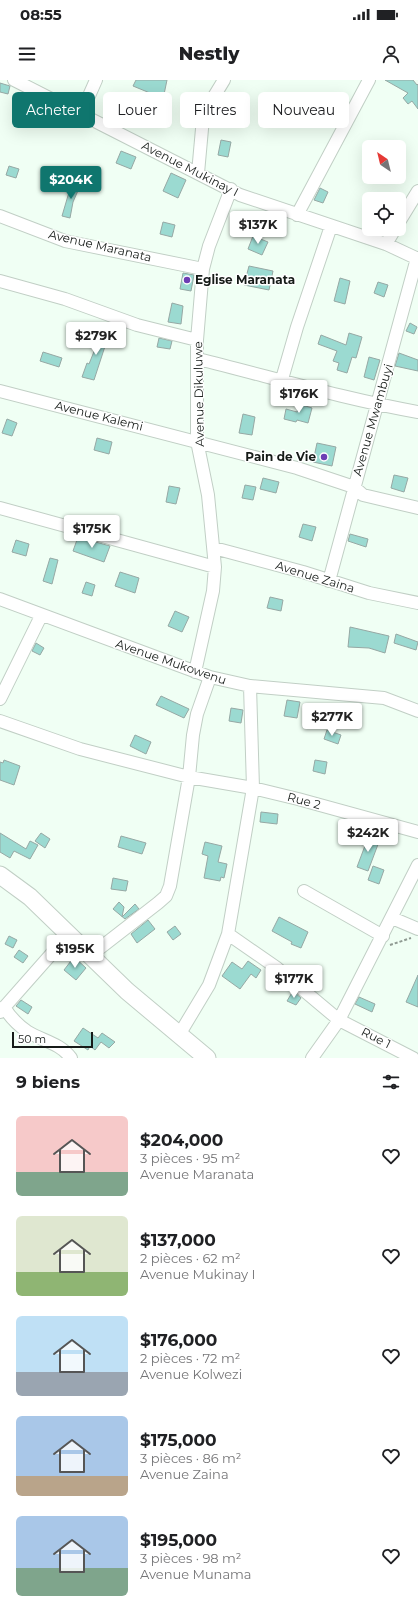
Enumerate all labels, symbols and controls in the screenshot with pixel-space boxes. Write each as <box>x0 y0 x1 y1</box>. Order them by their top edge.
text: 08:55 <box>20 5 62 24</box>
icon: menu <box>16 43 38 65</box>
text: Nestly <box>179 43 239 65</box>
icon: person <box>380 43 402 65</box>
chip: Acheter <box>12 92 95 128</box>
chip: Louer <box>103 92 172 128</box>
chip: Filtres <box>180 92 250 128</box>
chip: Nouveau <box>258 92 349 128</box>
street label: Avenue Mukinay I <box>139 138 241 199</box>
north arrow <box>362 140 406 184</box>
map controls <box>362 140 406 236</box>
pin: $204K <box>43 166 99 200</box>
text: $204K <box>49 171 93 187</box>
button: locate <box>362 192 406 236</box>
pin: $137K <box>230 211 286 245</box>
text: $137K <box>239 216 277 232</box>
street label: Avenue Maranata <box>47 226 153 265</box>
place label: Eglise Maranata <box>195 272 295 287</box>
marker: Eglise Maranata <box>182 275 192 285</box>
pin: $279K <box>68 322 124 356</box>
text: $279K <box>75 327 117 343</box>
street label: Avenue Dikuluwe <box>190 341 207 447</box>
street label: Avenue Mwambuyi <box>349 362 396 478</box>
pin: $176K <box>271 380 327 414</box>
text: $176K <box>280 385 318 401</box>
street label: Avenue Kalemi <box>53 397 145 434</box>
place label: Pain de Vie <box>245 449 316 464</box>
marker: Pain de Vie <box>319 452 329 462</box>
pin: $175K <box>64 515 120 549</box>
text: $175K <box>73 520 111 536</box>
street label: Avenue Zaina <box>274 557 356 596</box>
street label: Avenue Mukowenu <box>114 636 228 688</box>
pin: $277K <box>304 703 360 737</box>
text: $277K <box>311 708 353 724</box>
street label: Rue 2 <box>286 789 323 812</box>
pin: $242K <box>340 819 396 853</box>
text: $242K <box>347 824 389 840</box>
pin: $195K <box>47 935 103 969</box>
text: $195K <box>56 940 94 956</box>
pin: $177K <box>266 965 322 999</box>
text: $177K <box>274 970 314 986</box>
street label: Rue 1 <box>359 1024 394 1051</box>
scale bar <box>12 1030 93 1049</box>
text: 50 m <box>18 1032 46 1046</box>
icon: filters <box>380 1071 402 1093</box>
text: 9 biens <box>16 1072 80 1092</box>
text: $204,000 <box>140 1130 223 1150</box>
icon: home <box>48 1132 96 1180</box>
icon: heart <box>380 1145 402 1167</box>
text: 3 pièces · 95 m² <box>140 1150 240 1166</box>
text: Avenue Maranata <box>140 1166 254 1182</box>
text: $137,000 <box>140 1230 216 1250</box>
icon: home <box>48 1232 96 1280</box>
icon: heart <box>380 1245 402 1267</box>
text: 2 pièces · 62 m² <box>140 1250 241 1266</box>
text: Avenue Mukinay I <box>140 1266 255 1282</box>
text: $176,000 <box>140 1330 217 1350</box>
icon: home <box>48 1332 96 1380</box>
icon: heart <box>380 1345 402 1367</box>
text: 2 pièces · 72 m² <box>140 1350 240 1366</box>
text: Avenue Kolwezi <box>140 1366 242 1382</box>
text: $175,000 <box>140 1430 217 1450</box>
icon: home <box>48 1432 96 1480</box>
icon: heart <box>380 1445 402 1467</box>
text: 3 pièces · 86 m² <box>140 1450 241 1466</box>
text: Avenue Zaina <box>140 1466 229 1482</box>
text: $195,000 <box>140 1530 217 1550</box>
icon: home <box>48 1532 96 1580</box>
icon: heart <box>380 1545 402 1567</box>
text: 3 pièces · 98 m² <box>140 1550 241 1566</box>
text: Avenue Munama <box>140 1566 252 1582</box>

